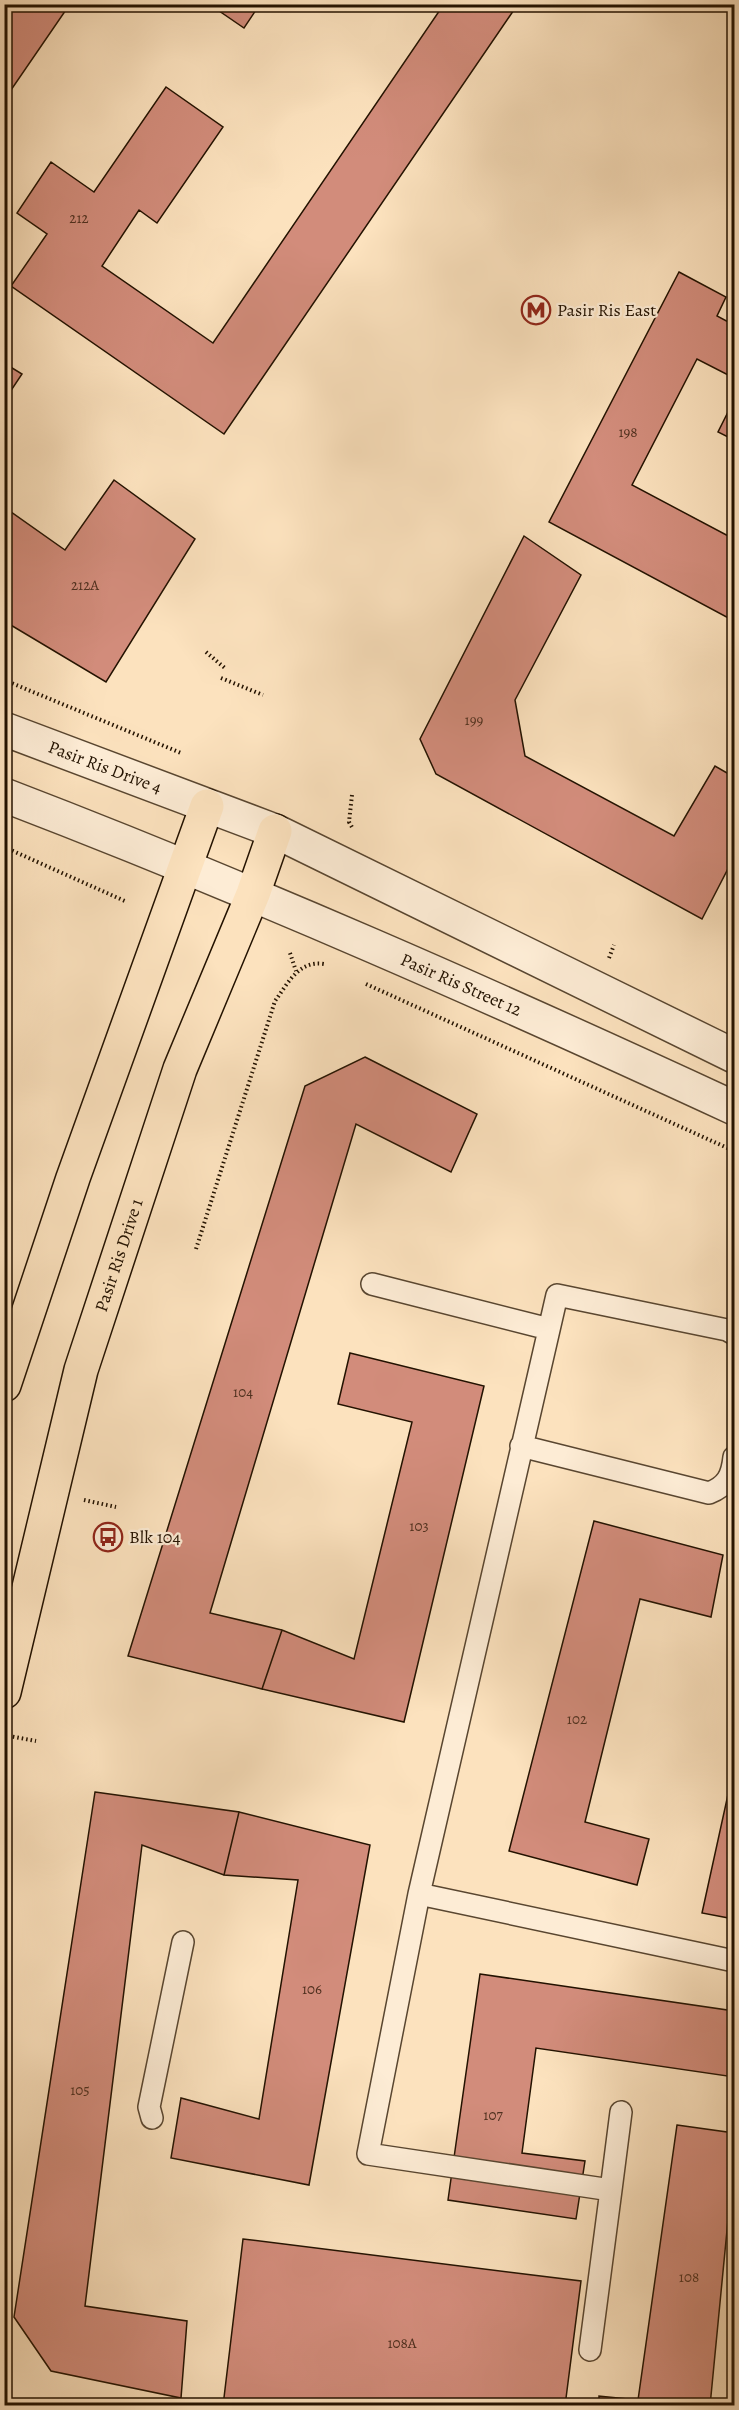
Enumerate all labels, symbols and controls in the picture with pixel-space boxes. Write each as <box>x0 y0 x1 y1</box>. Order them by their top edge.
house number: 212 <box>69 208 89 228</box>
metro station icon: Pasir Ris East <box>520 294 552 326</box>
place label: Pasir Ris East <box>557 298 656 322</box>
house number: 198 <box>618 422 638 442</box>
house number: 212A <box>71 575 99 595</box>
house number: 199 <box>465 710 484 730</box>
street label: Pasir Ris Drive 4 <box>45 735 165 799</box>
street label: Pasir Ris Street 12 <box>397 947 526 1022</box>
street label: Pasir Ris Drive 1 <box>89 1195 149 1315</box>
house number: 104 <box>233 1382 253 1402</box>
house number: 103 <box>409 1516 429 1536</box>
bus stop icon: Blk 104 <box>92 1521 124 1553</box>
place label: Blk 104 <box>129 1525 181 1549</box>
house number: 102 <box>567 1709 587 1729</box>
house number: 106 <box>302 1979 322 1999</box>
house number: 105 <box>70 2080 90 2100</box>
house number: 107 <box>483 2105 503 2125</box>
house number: 108 <box>679 2267 699 2287</box>
house number: 108A <box>387 2333 417 2353</box>

